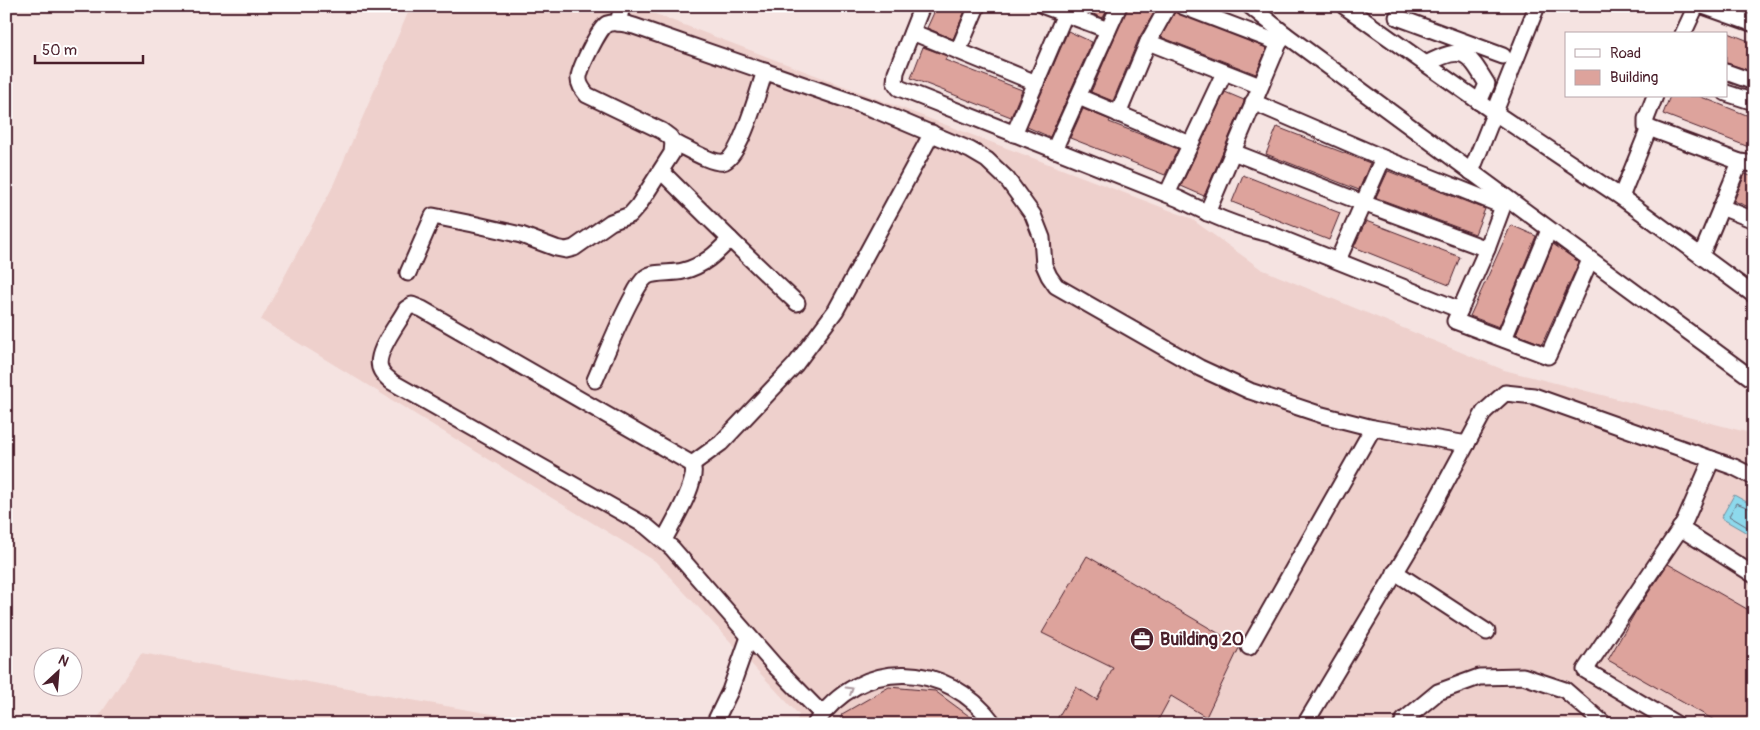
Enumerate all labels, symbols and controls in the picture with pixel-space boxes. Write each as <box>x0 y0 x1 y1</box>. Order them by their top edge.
scale bar <box>35 32 142 64</box>
legend <box>1565 32 1728 98</box>
text: 50 m <box>42 41 77 60</box>
text: Road <box>1610 44 1641 63</box>
text: Building <box>1610 68 1658 87</box>
office icon: Building 20 <box>1129 626 1155 652</box>
place label: Building 20 <box>1160 628 1244 651</box>
north arrow <box>32 648 82 698</box>
text: N <box>55 651 71 670</box>
one-way arrow <box>844 687 853 697</box>

